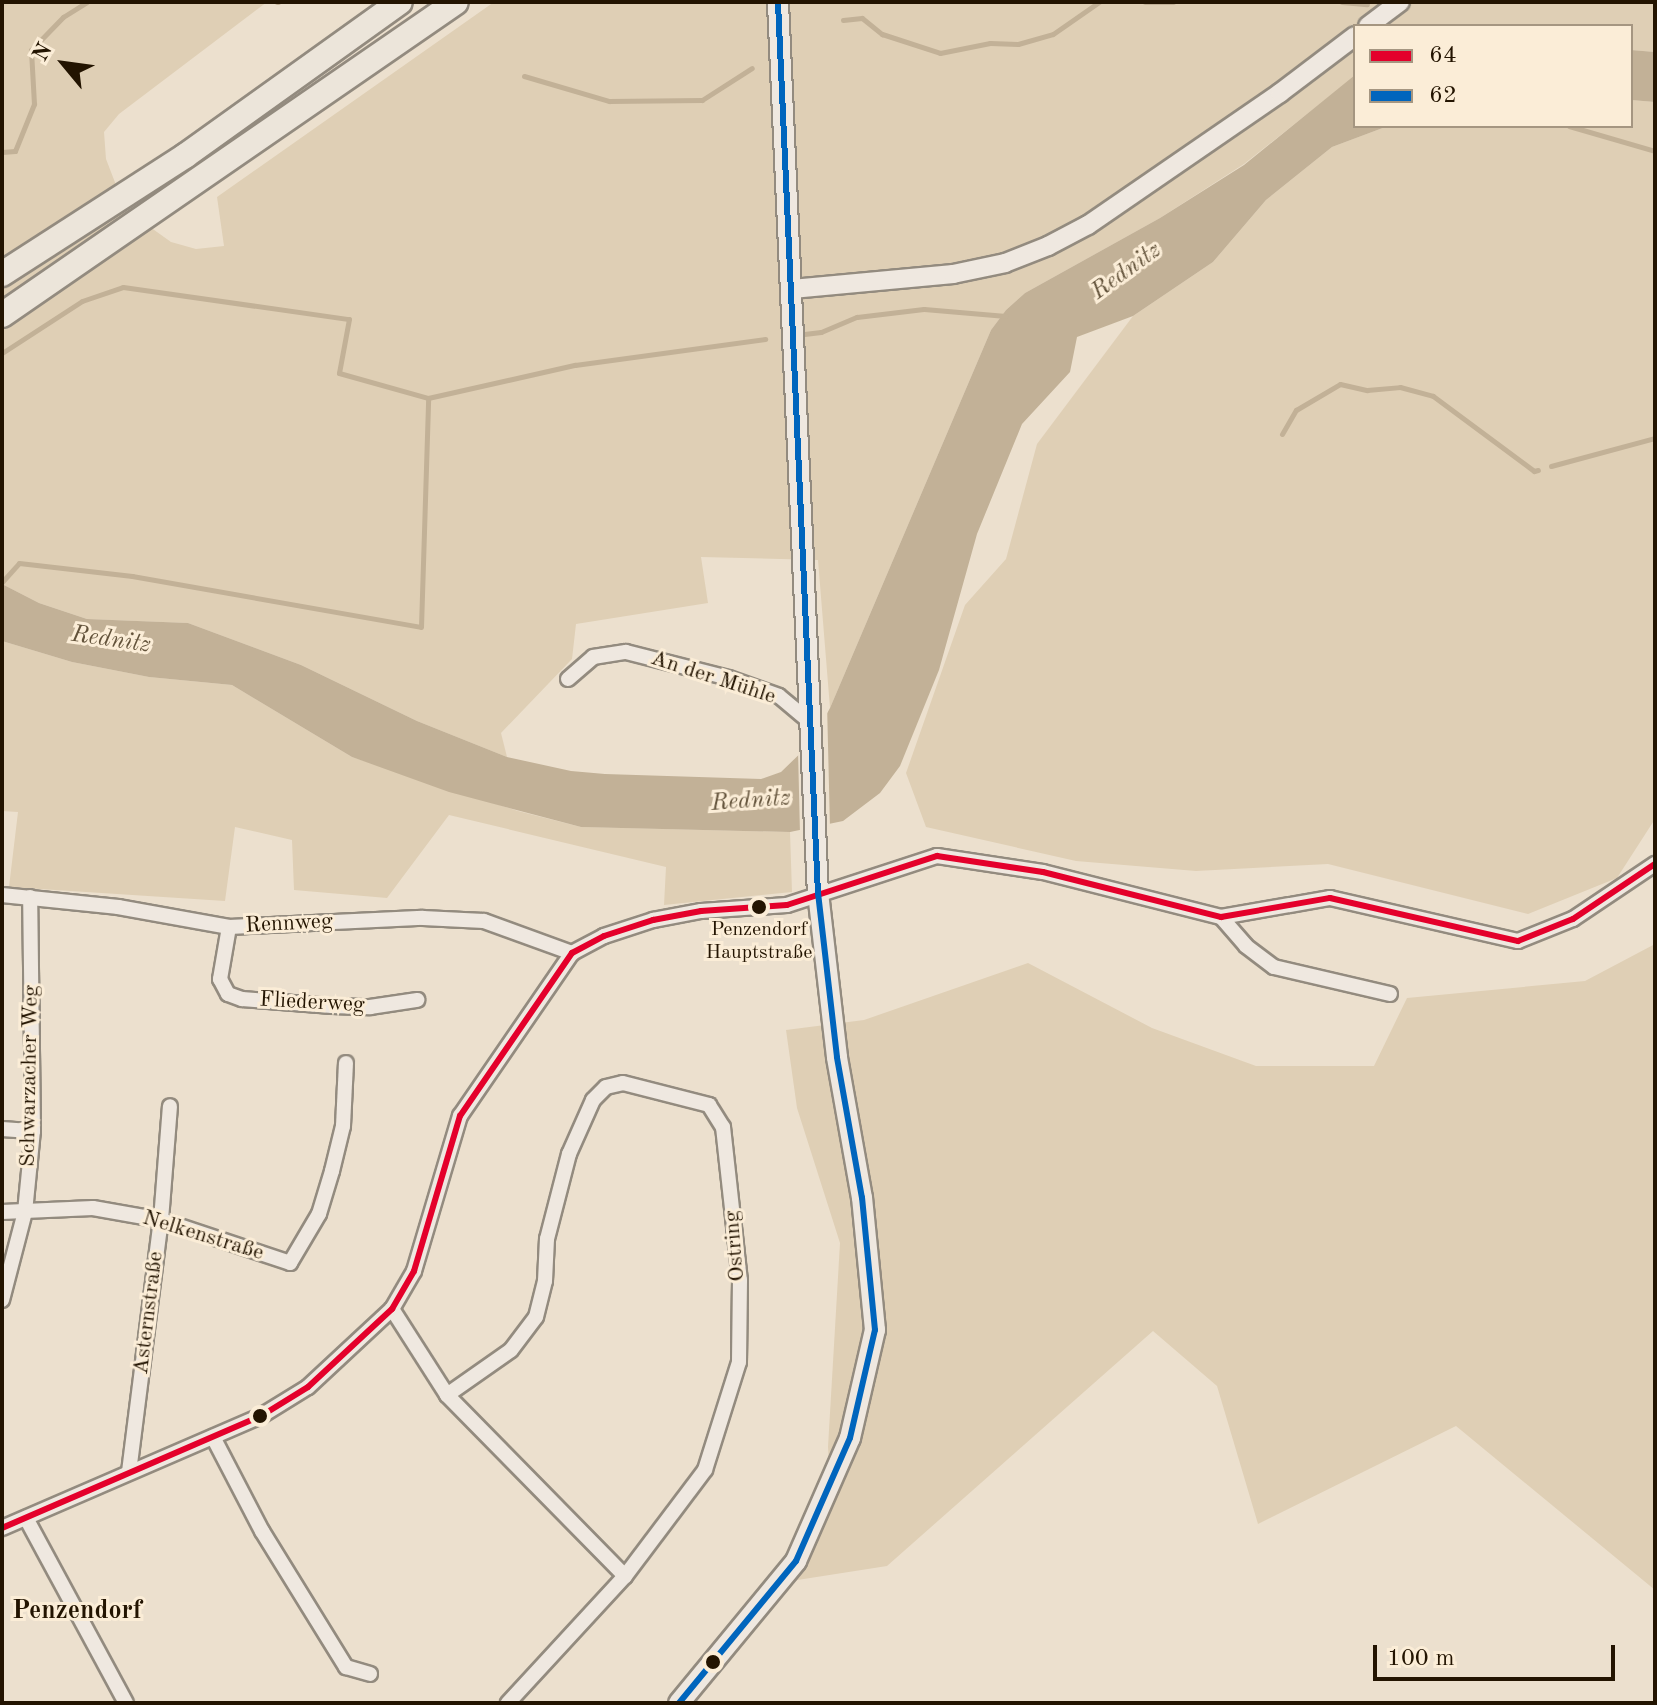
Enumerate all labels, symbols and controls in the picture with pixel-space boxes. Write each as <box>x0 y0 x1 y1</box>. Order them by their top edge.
north arrow <box>24 24 104 104</box>
legend <box>1353 24 1633 128</box>
text: N <box>29 40 57 65</box>
text: 64 <box>1429 44 1457 68</box>
text: 62 <box>1429 84 1457 108</box>
water label: Rednitz <box>1086 237 1168 307</box>
water label: Rednitz <box>69 621 153 661</box>
street label: An der Mühle <box>647 645 779 711</box>
water label: Rednitz <box>710 785 792 819</box>
marker: Penzendorf Hauptstraße <box>751 899 767 915</box>
street label: Rennweg <box>245 909 333 939</box>
place label: Penzendorf Hauptstraße <box>705 918 813 965</box>
street label: Schwarzacher Weg <box>15 985 45 1167</box>
street label: Fliederweg <box>259 987 365 1019</box>
street label: Nelkenstraße <box>139 1205 267 1267</box>
street label: Ostring <box>719 1209 751 1283</box>
street label: Asternstraße <box>128 1250 170 1376</box>
unlabelled marker <box>252 1408 268 1424</box>
district label: Penzendorf <box>12 1596 142 1628</box>
scale bar <box>1377 1629 1619 1679</box>
text: 100 m <box>1387 1647 1455 1671</box>
unlabelled marker <box>705 1654 721 1670</box>

